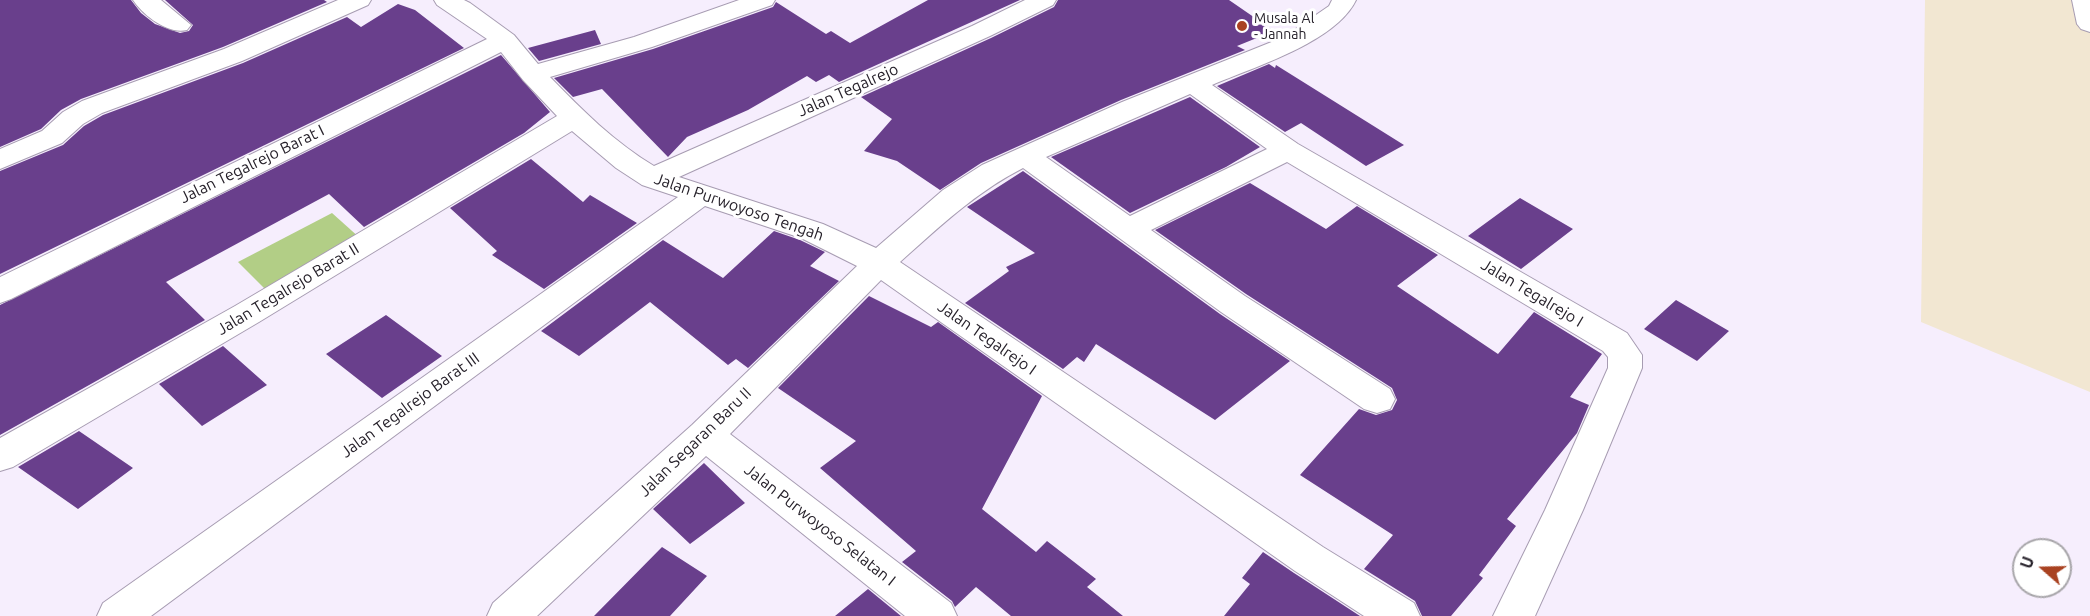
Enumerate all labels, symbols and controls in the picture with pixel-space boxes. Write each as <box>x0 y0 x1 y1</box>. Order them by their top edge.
place label: Musala Al - Jannah <box>1254 10 1314 42</box>
marker: Musala Al - Jannah <box>1235 19 1249 33</box>
street label: Jalan Tegalrejo <box>795 59 901 121</box>
street label: Jalan Tegalrejo Barat I <box>177 121 327 207</box>
street label: Jalan Purwoyoso Tengah <box>652 169 826 245</box>
street label: Jalan Tegalrejo Barat II <box>213 239 363 339</box>
street label: Jalan Tegalrejo I <box>1477 255 1587 331</box>
street label: Jalan Tegalrejo I <box>934 297 1040 379</box>
street label: Jalan Tegalrejo Barat III <box>337 348 483 462</box>
street label: Jalan Segaran Baru II <box>635 384 755 500</box>
street label: Jalan Purwoyoso Selatan I <box>741 460 899 590</box>
north arrow <box>2012 538 2072 598</box>
text: U <box>2017 554 2037 571</box>

